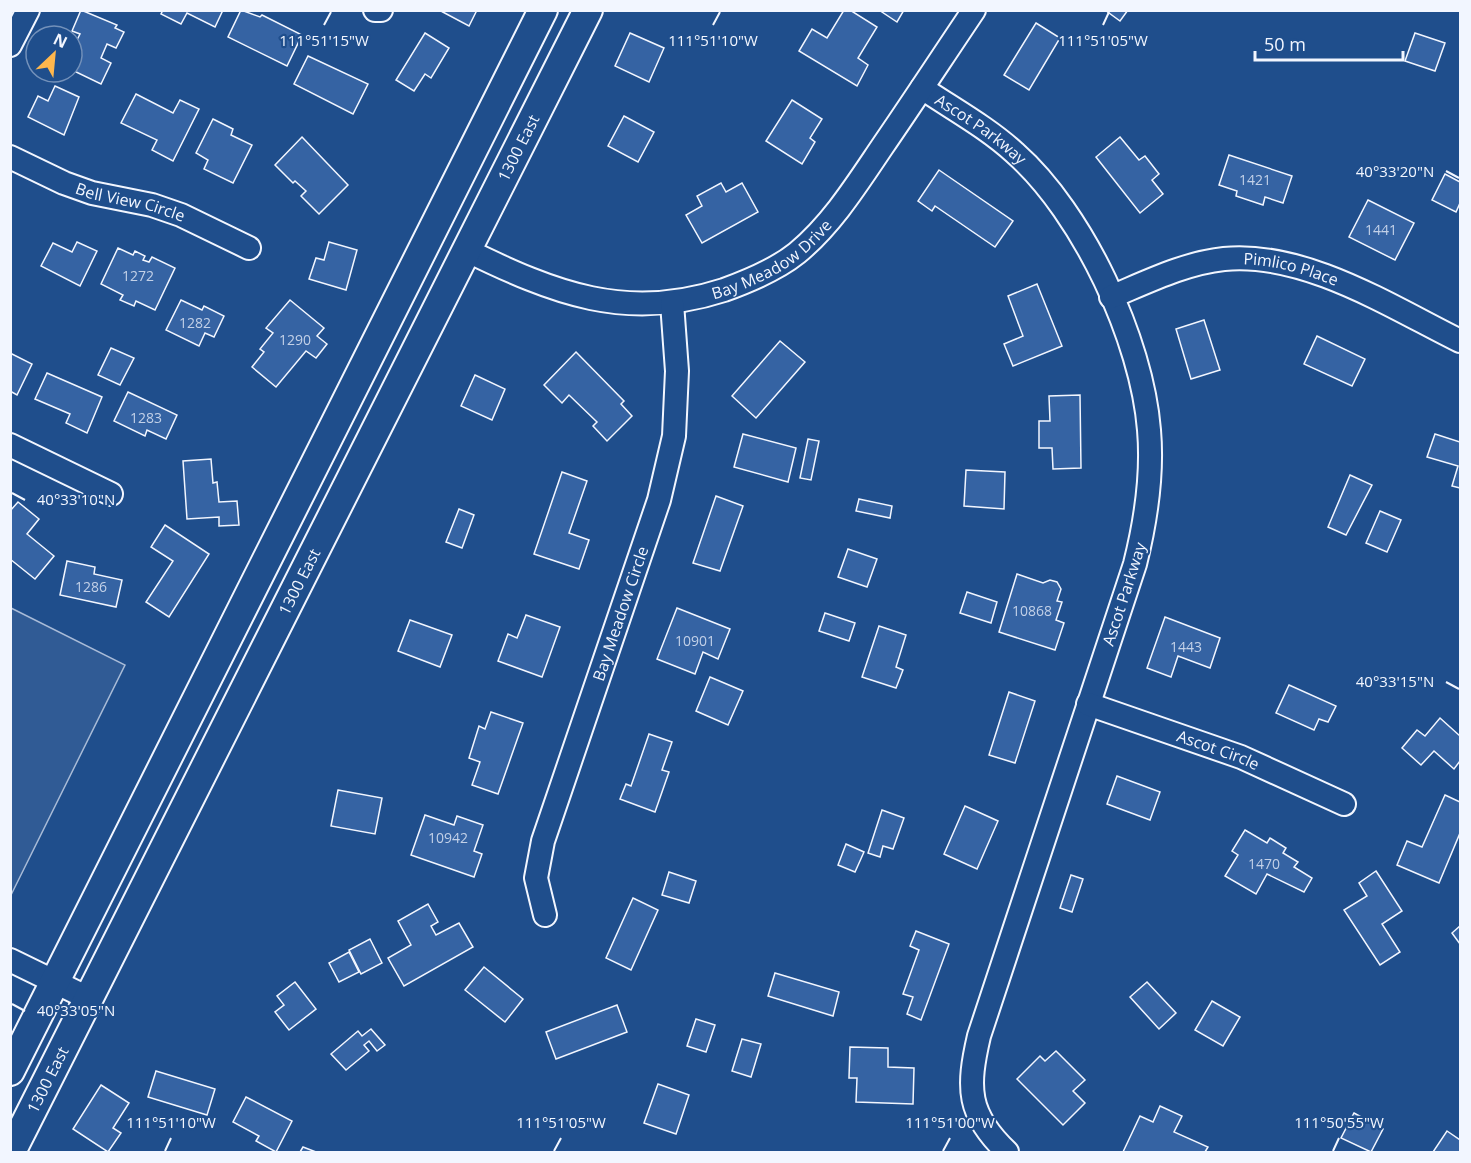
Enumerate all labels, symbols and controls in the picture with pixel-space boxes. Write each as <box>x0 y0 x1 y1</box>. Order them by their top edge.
north arrow <box>24 24 84 84</box>
scale bar <box>1255 24 1404 62</box>
text: N <box>50 28 71 53</box>
text: 111°51'15"W <box>279 30 369 50</box>
text: 111°51'10"W <box>668 30 758 50</box>
text: 111°51'05"W <box>1058 30 1148 50</box>
text: 50 m <box>1264 32 1306 56</box>
street label: Ascot Parkway <box>931 89 1032 170</box>
street label: 1300 East <box>492 111 544 185</box>
text: 40°33'20"N <box>1356 161 1434 181</box>
house number: 1421 <box>1239 170 1271 189</box>
street label: Bell View Circle <box>73 177 188 227</box>
street label: Bay Meadow Drive <box>709 215 836 304</box>
house number: 1441 <box>1365 220 1397 239</box>
street label: Pimlico Place <box>1243 247 1342 291</box>
house number: 1272 <box>122 266 154 285</box>
house number: 1282 <box>179 313 211 332</box>
house number: 1290 <box>279 330 311 349</box>
house number: 1283 <box>130 408 162 427</box>
text: 40°33'10"N <box>37 489 115 509</box>
street label: Ascot Parkway <box>1097 538 1151 649</box>
street label: Bay Meadow Circle <box>587 543 654 684</box>
street label: 1300 East <box>273 544 325 619</box>
house number: 1286 <box>75 577 107 596</box>
house number: 10868 <box>1012 601 1052 620</box>
house number: 10901 <box>675 631 715 650</box>
house number: 1443 <box>1170 637 1202 656</box>
text: 40°33'15"N <box>1356 671 1434 691</box>
street label: Ascot Circle <box>1174 725 1263 775</box>
house number: 10942 <box>428 828 468 847</box>
house number: 1470 <box>1248 854 1280 873</box>
text: 40°33'05"N <box>37 1000 115 1020</box>
street label: 1300 East <box>21 1042 74 1117</box>
text: 111°51'10"W <box>126 1112 216 1132</box>
text: 111°51'05"W <box>516 1112 606 1132</box>
text: 111°51'00"W <box>905 1112 995 1132</box>
text: 111°50'55"W <box>1294 1112 1384 1132</box>

